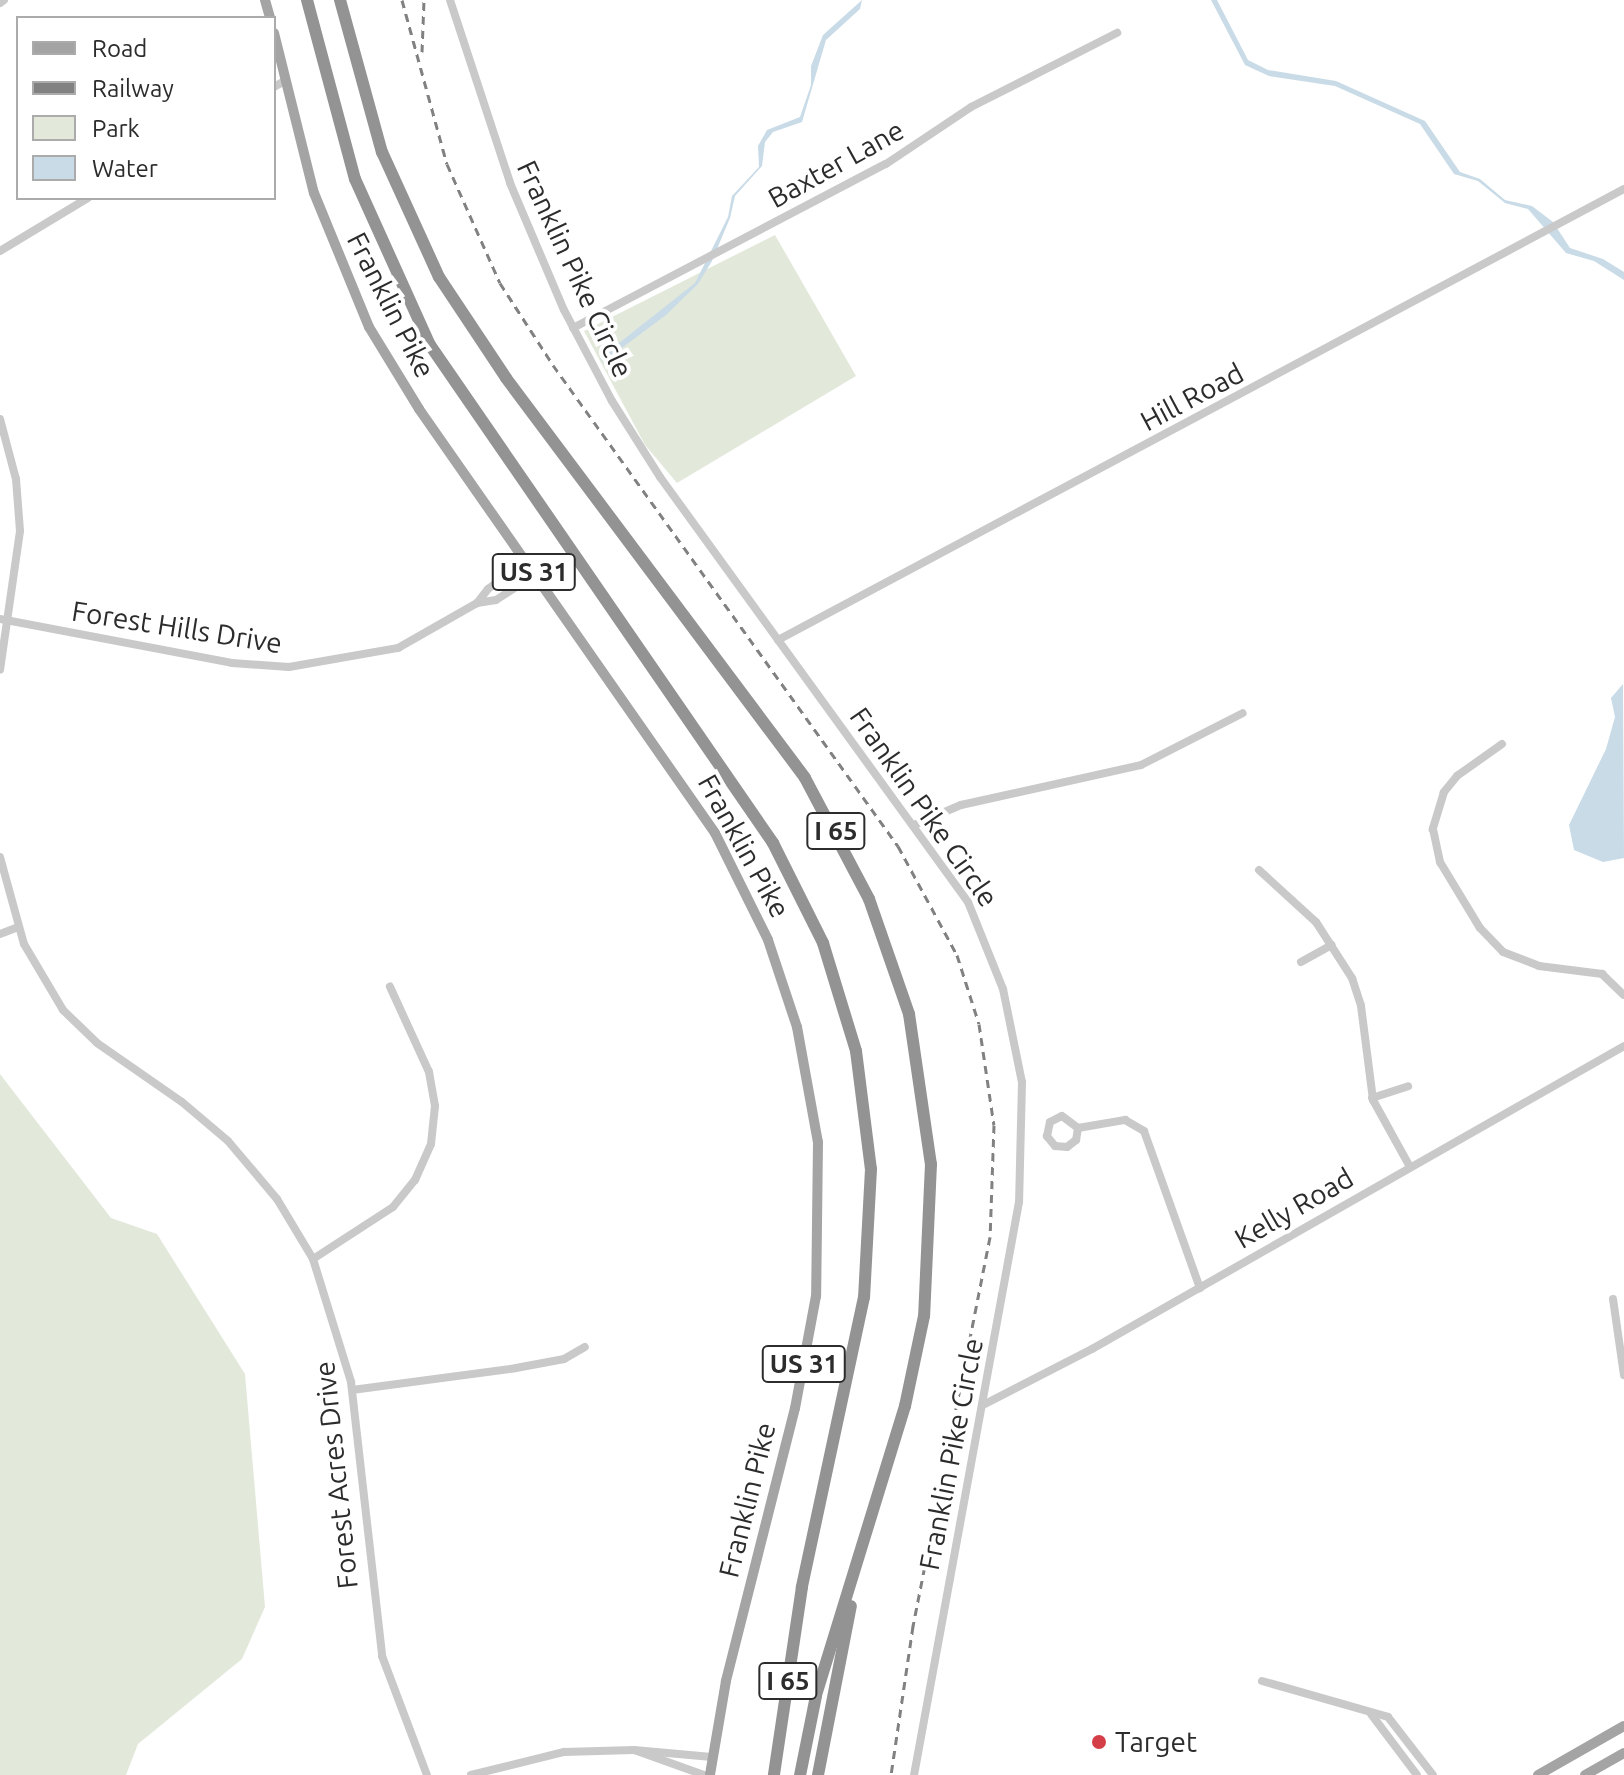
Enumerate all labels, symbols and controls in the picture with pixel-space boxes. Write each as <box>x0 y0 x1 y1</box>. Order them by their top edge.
legend <box>16 16 276 200</box>
text: Road <box>92 35 147 62</box>
text: Railway <box>92 75 174 102</box>
street label: Baxter Lane <box>762 113 910 215</box>
text: Park <box>92 115 140 142</box>
text: Water <box>92 155 158 182</box>
street label: Franklin Pike Circle <box>510 155 640 383</box>
street label: Franklin Pike <box>340 227 442 383</box>
street label: Hill Road <box>1135 356 1249 438</box>
road number: US 31 <box>490 550 578 594</box>
street label: Forest Hills Drive <box>69 594 285 660</box>
street label: Franklin Pike Circle <box>843 701 1005 913</box>
street label: Franklin Pike <box>691 769 797 923</box>
road number: I 65 <box>806 809 866 853</box>
street label: Kelly Road <box>1229 1161 1359 1255</box>
street label: Franklin Pike Circle <box>912 1335 990 1573</box>
road number: US 31 <box>760 1342 848 1386</box>
street label: Forest Acres Drive <box>307 1360 365 1590</box>
street label: Franklin Pike <box>712 1419 782 1581</box>
road number: I 65 <box>758 1659 818 1703</box>
place label: Target <box>1115 1725 1197 1759</box>
marker: Target <box>1090 1733 1108 1751</box>

